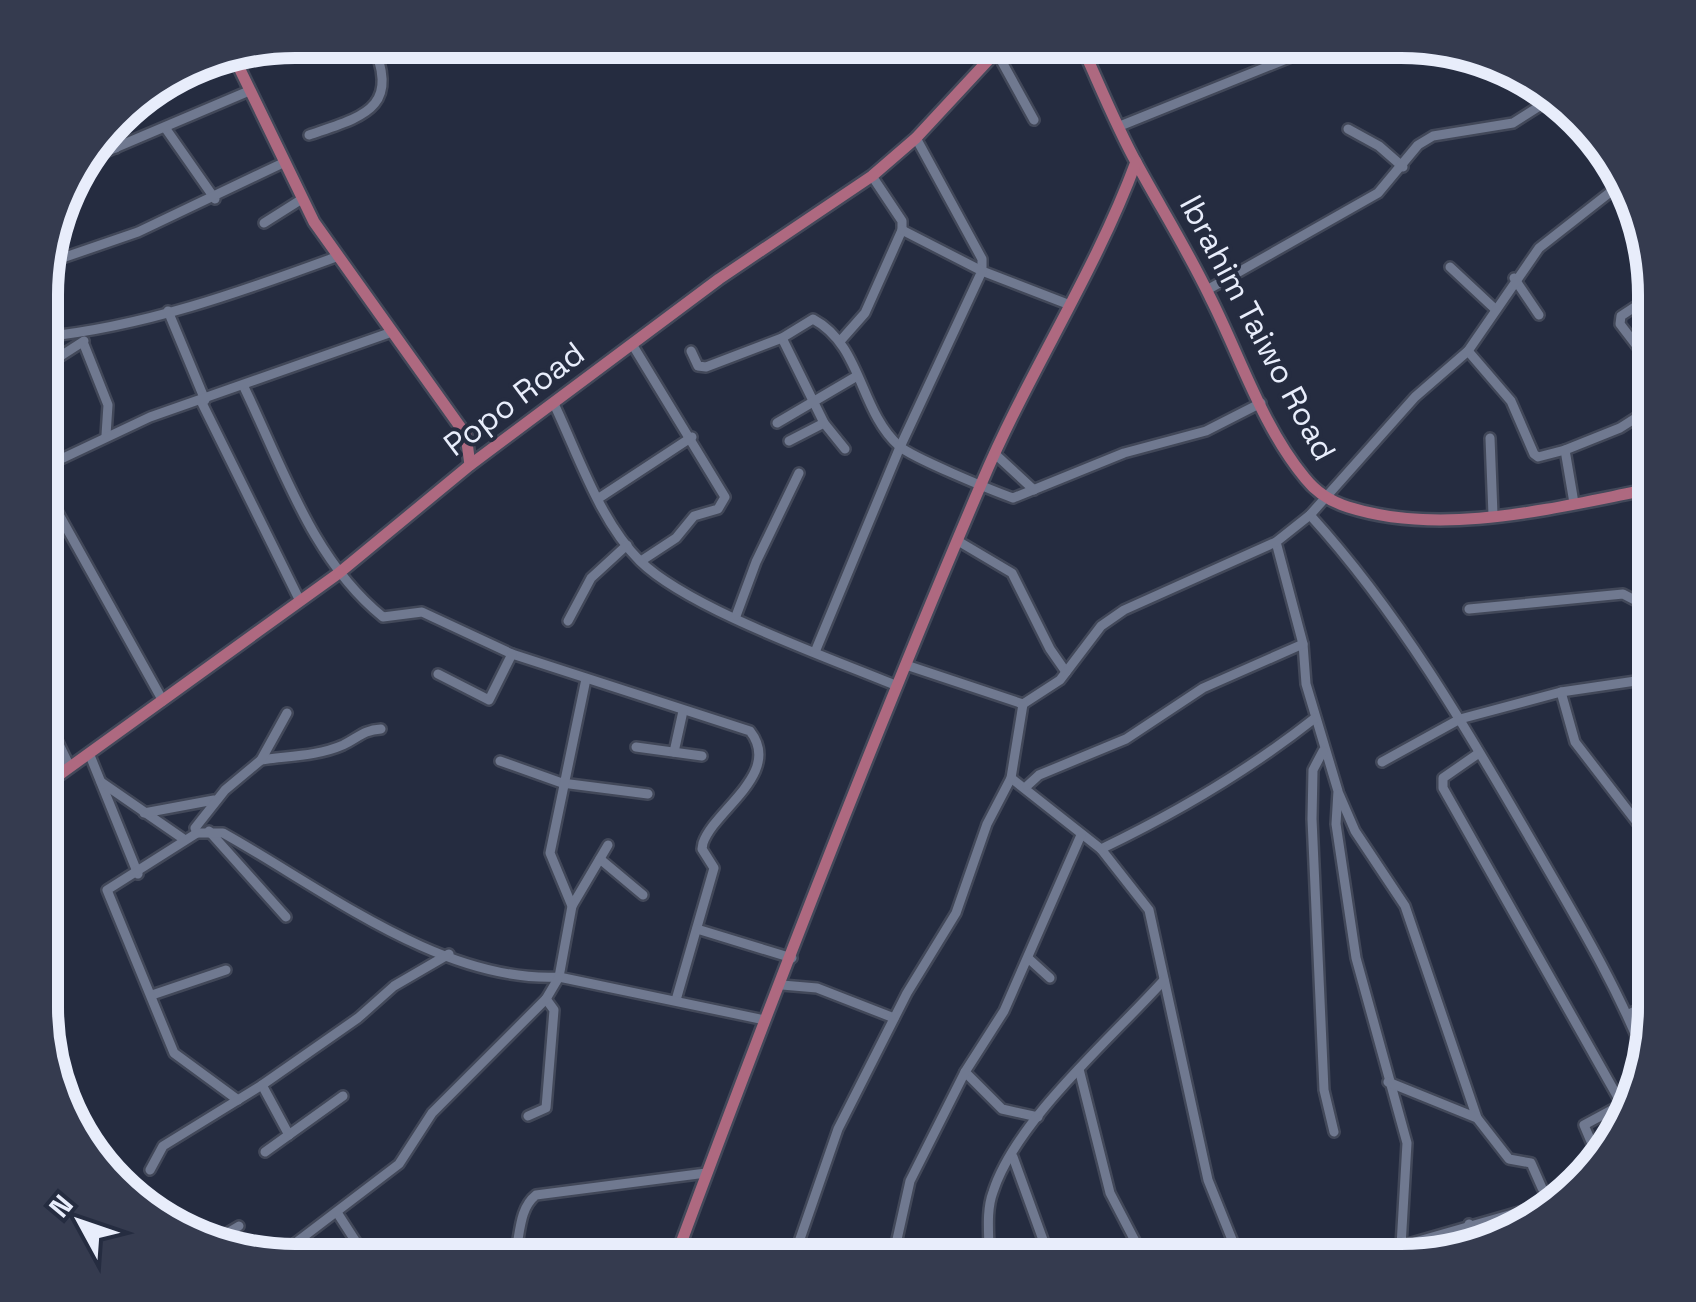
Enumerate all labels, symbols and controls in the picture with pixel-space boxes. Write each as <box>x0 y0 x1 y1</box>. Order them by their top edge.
street label: Ibrahim Taiwo Road <box>1171 188 1345 468</box>
street label: Popo Road <box>436 333 592 465</box>
north arrow <box>30 1172 130 1272</box>
text: N <box>41 1187 81 1225</box>

